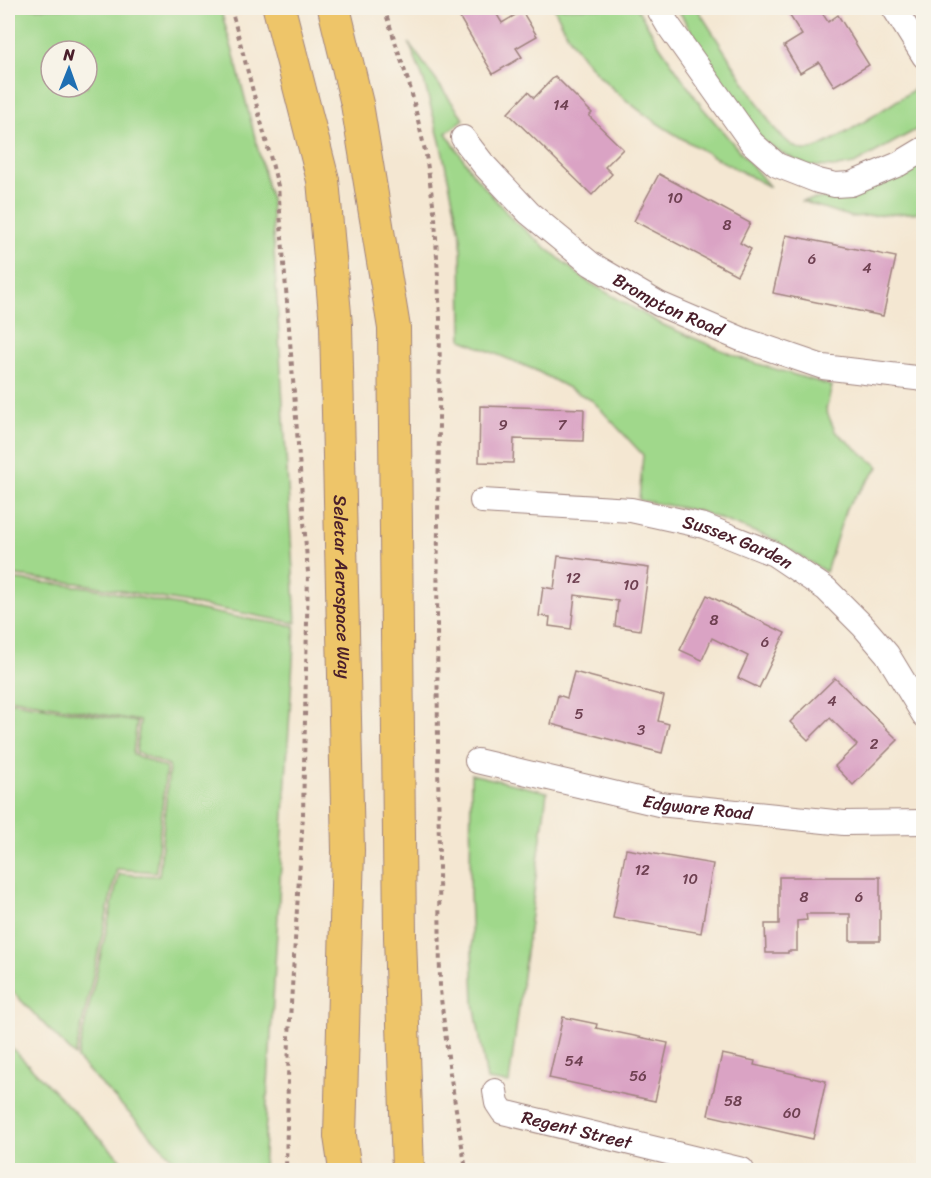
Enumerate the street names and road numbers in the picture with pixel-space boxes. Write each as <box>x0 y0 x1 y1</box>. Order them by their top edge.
street label: Brompton Road <box>606 264 730 347</box>
street label: Seletar Aerospace Way <box>324 495 360 680</box>
street label: Sussex Garden <box>680 506 800 579</box>
street label: Edgware Road <box>640 785 756 830</box>
street label: Regent Street <box>518 1101 636 1159</box>

